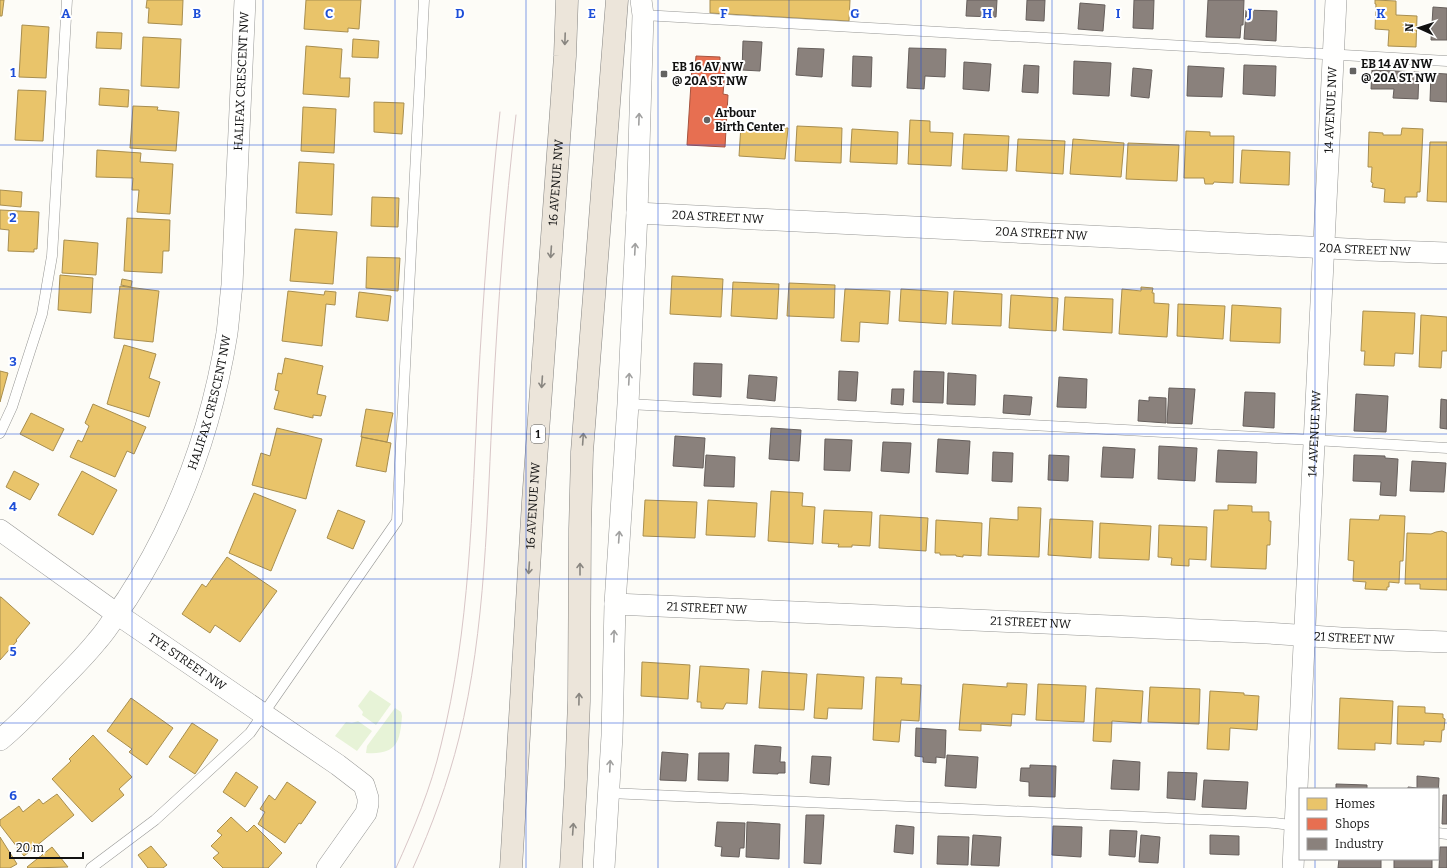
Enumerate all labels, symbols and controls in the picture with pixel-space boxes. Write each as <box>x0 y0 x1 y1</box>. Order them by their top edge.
text: A <box>61 6 71 21</box>
text: B <box>193 6 201 21</box>
text: C <box>325 6 333 21</box>
text: D <box>455 6 465 21</box>
text: E <box>588 6 596 21</box>
text: F <box>720 6 728 21</box>
text: G <box>850 6 860 21</box>
text: H <box>982 6 992 21</box>
text: I <box>1116 6 1121 21</box>
text: J <box>1247 6 1253 21</box>
text: K <box>1376 6 1386 21</box>
north arrow <box>1399 8 1439 48</box>
street label: HALIFAX CRESCENT NW <box>231 11 251 151</box>
text: N <box>1403 22 1416 32</box>
one-way arrow <box>562 32 569 45</box>
place label: EB 14 AV NW @ 20A ST NW <box>1361 57 1437 85</box>
place label: EB 16 AV NW @ 20A ST NW <box>672 60 748 88</box>
text: 1 <box>10 65 16 80</box>
street label: 14 AVENUE NW <box>1321 65 1340 154</box>
marker: EB 14 AV NW @ 20A ST NW <box>1348 66 1358 76</box>
marker: EB 16 AV NW @ 20A ST NW <box>659 69 669 79</box>
place label: Arbour Birth Center <box>715 106 785 134</box>
one-way arrow <box>636 113 643 126</box>
marker: Arbour Birth Center <box>702 115 712 125</box>
street label: 16 AVENUE NW <box>546 138 566 226</box>
street label: 20A STREET NW <box>672 208 765 226</box>
text: 2 <box>9 210 17 225</box>
street label: 20A STREET NW <box>995 224 1088 243</box>
street label: 20A STREET NW <box>1319 241 1412 259</box>
one-way arrow <box>631 243 639 256</box>
one-way arrow <box>547 245 554 258</box>
street label: HALIFAX CRESCENT NW <box>185 333 234 472</box>
text: 3 <box>9 354 17 369</box>
one-way arrow <box>625 373 633 386</box>
one-way arrow <box>539 375 546 388</box>
street label: 14 AVENUE NW <box>1305 389 1324 477</box>
road number: 1 <box>531 425 545 443</box>
one-way arrow <box>579 433 586 446</box>
street label: 16 AVENUE NW <box>523 461 543 549</box>
text: 4 <box>9 499 17 514</box>
one-way arrow <box>616 531 623 544</box>
one-way arrow <box>525 561 533 574</box>
one-way arrow <box>576 563 584 576</box>
street label: 21 STREET NW <box>666 599 748 617</box>
street label: 21 STREET NW <box>990 614 1072 631</box>
street label: 21 STREET NW <box>1313 629 1395 647</box>
one-way arrow <box>610 630 618 643</box>
street label: TYE STREET NW <box>146 631 229 694</box>
text: 5 <box>9 644 17 659</box>
one-way arrow <box>575 693 583 706</box>
one-way arrow <box>606 760 614 773</box>
text: 6 <box>9 788 17 803</box>
legend <box>1299 788 1439 860</box>
text: Homes <box>1335 797 1375 811</box>
text: Shops <box>1335 817 1370 831</box>
one-way arrow <box>570 823 577 836</box>
scale bar <box>10 834 83 860</box>
text: Industry <box>1335 837 1384 851</box>
text: 20 m <box>16 841 45 855</box>

